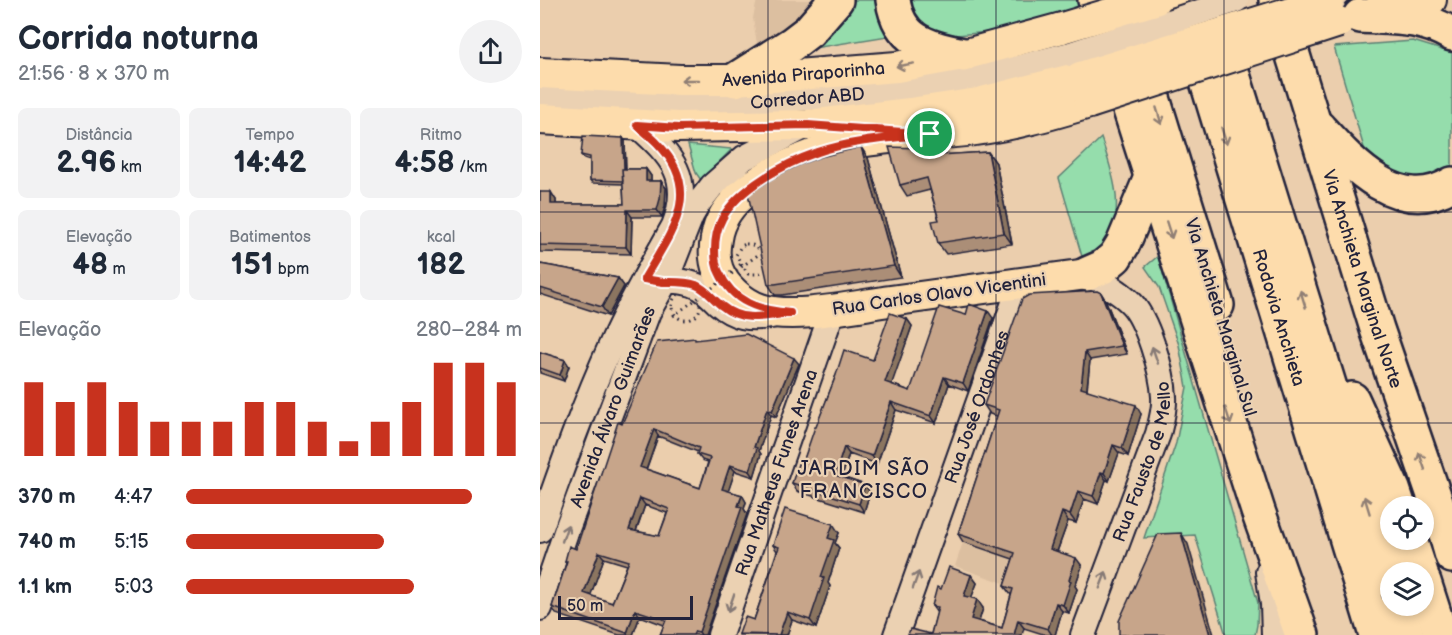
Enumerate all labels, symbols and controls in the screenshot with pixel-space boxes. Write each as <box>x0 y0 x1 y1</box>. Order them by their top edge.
text: Corrida noturna <box>18 19 259 59</box>
button: share <box>459 20 522 83</box>
street label: Avenida Piraporinha <box>722 58 886 91</box>
one-way arrow <box>896 60 916 71</box>
text: 21:56 · 8 × 370 m <box>18 62 170 86</box>
one-way arrow <box>681 74 701 86</box>
street label: Corredor ABD <box>750 84 866 114</box>
one-way arrow <box>1154 106 1165 125</box>
pin <box>904 108 955 159</box>
icon: arrive <box>913 117 946 150</box>
text: Distância <box>65 126 133 145</box>
text: Tempo <box>245 126 295 145</box>
text: Ritmo <box>420 126 462 145</box>
one-way arrow <box>1219 126 1230 145</box>
text: 2.96 <box>56 145 116 181</box>
text: 14:42 <box>233 145 307 181</box>
text: 4:58 <box>395 145 455 181</box>
text: km <box>116 158 142 177</box>
text: /km <box>455 158 487 177</box>
street label: Via Anchieta Marginal Norte <box>1318 167 1407 391</box>
street label: Via Anchieta Marginal Sul <box>1180 215 1261 419</box>
one-way arrow <box>1164 220 1175 239</box>
text: Elevação <box>66 228 132 247</box>
text: Batimentos <box>229 228 311 247</box>
text: kcal <box>427 228 455 247</box>
text: 48 <box>72 247 108 283</box>
text: 151 <box>231 247 273 283</box>
text: 182 <box>417 247 465 283</box>
street label: Rodovia Anchieta <box>1248 247 1309 389</box>
text: m <box>108 260 126 279</box>
text: bpm <box>273 260 309 279</box>
street label: Rua Carlos Olavo Vicentini <box>831 269 1047 320</box>
one-way arrow <box>1297 290 1308 309</box>
street label: Avenida Álvaro Guimarães <box>566 302 660 511</box>
text: Elevação <box>18 318 101 342</box>
text: 280–284 m <box>416 318 522 342</box>
street label: Rua José Ordonhes <box>941 328 1014 487</box>
one-way arrow <box>1149 346 1160 365</box>
street label: Rua Matheus Funes Arena <box>731 367 822 579</box>
street label: Rua Fausto de Mello <box>1109 380 1175 545</box>
one-way arrow <box>1223 406 1234 425</box>
one-way arrow <box>1416 452 1427 471</box>
district label: JARDIM SÃO FRANCISCO <box>798 457 930 504</box>
text: 370 m <box>18 485 76 509</box>
text: 4:47 <box>114 485 152 509</box>
one-way arrow <box>1361 496 1372 515</box>
map controls <box>1380 496 1434 616</box>
button: locate <box>1380 496 1434 550</box>
one-way arrow <box>561 524 572 543</box>
text: 740 m <box>18 530 76 554</box>
text: 5:15 <box>114 530 149 554</box>
button: layers <box>1380 562 1434 616</box>
one-way arrow <box>911 571 922 590</box>
one-way arrow <box>1098 571 1109 590</box>
text: 1.1 km <box>18 575 72 599</box>
text: 5:03 <box>114 575 154 599</box>
scale bar <box>558 593 693 620</box>
one-way arrow <box>725 593 736 612</box>
text: 50 m <box>567 597 603 616</box>

